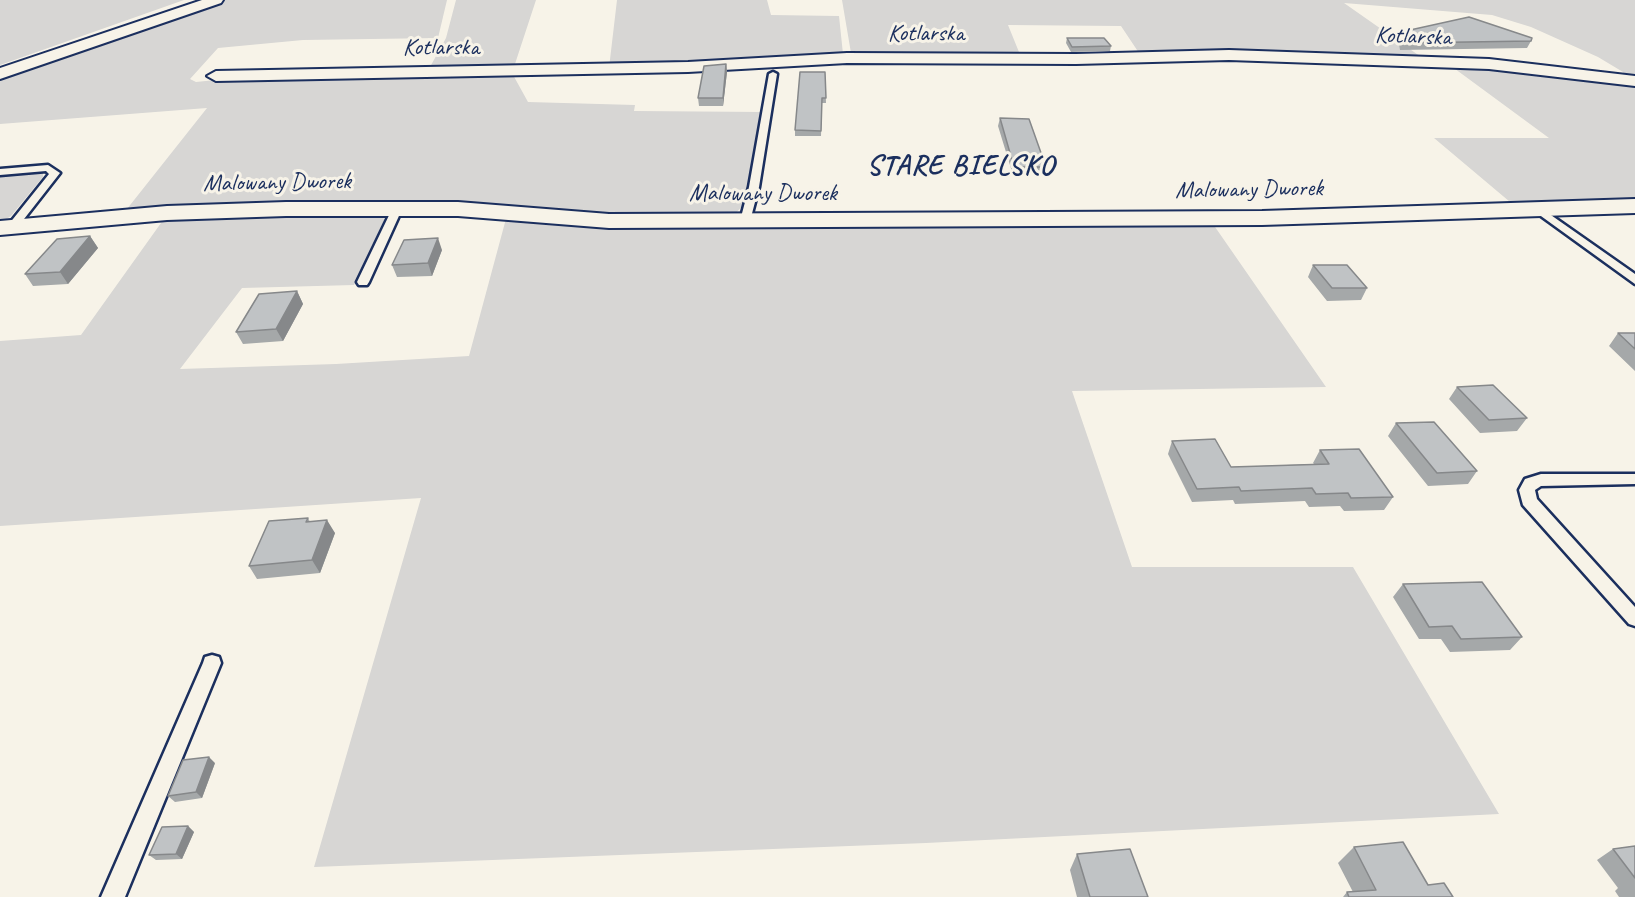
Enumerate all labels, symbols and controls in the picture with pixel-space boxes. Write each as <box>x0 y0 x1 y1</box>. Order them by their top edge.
street label: Kotlarska <box>888 20 964 48</box>
street label: Kotlarska <box>1374 21 1452 53</box>
street label: Kotlarska <box>403 34 479 62</box>
district label: STARE BIELSKO <box>867 150 1055 184</box>
street label: Malowany Dworek <box>203 167 351 199</box>
street label: Malowany Dworek <box>1175 174 1323 206</box>
street label: Malowany Dworek <box>689 180 837 208</box>

